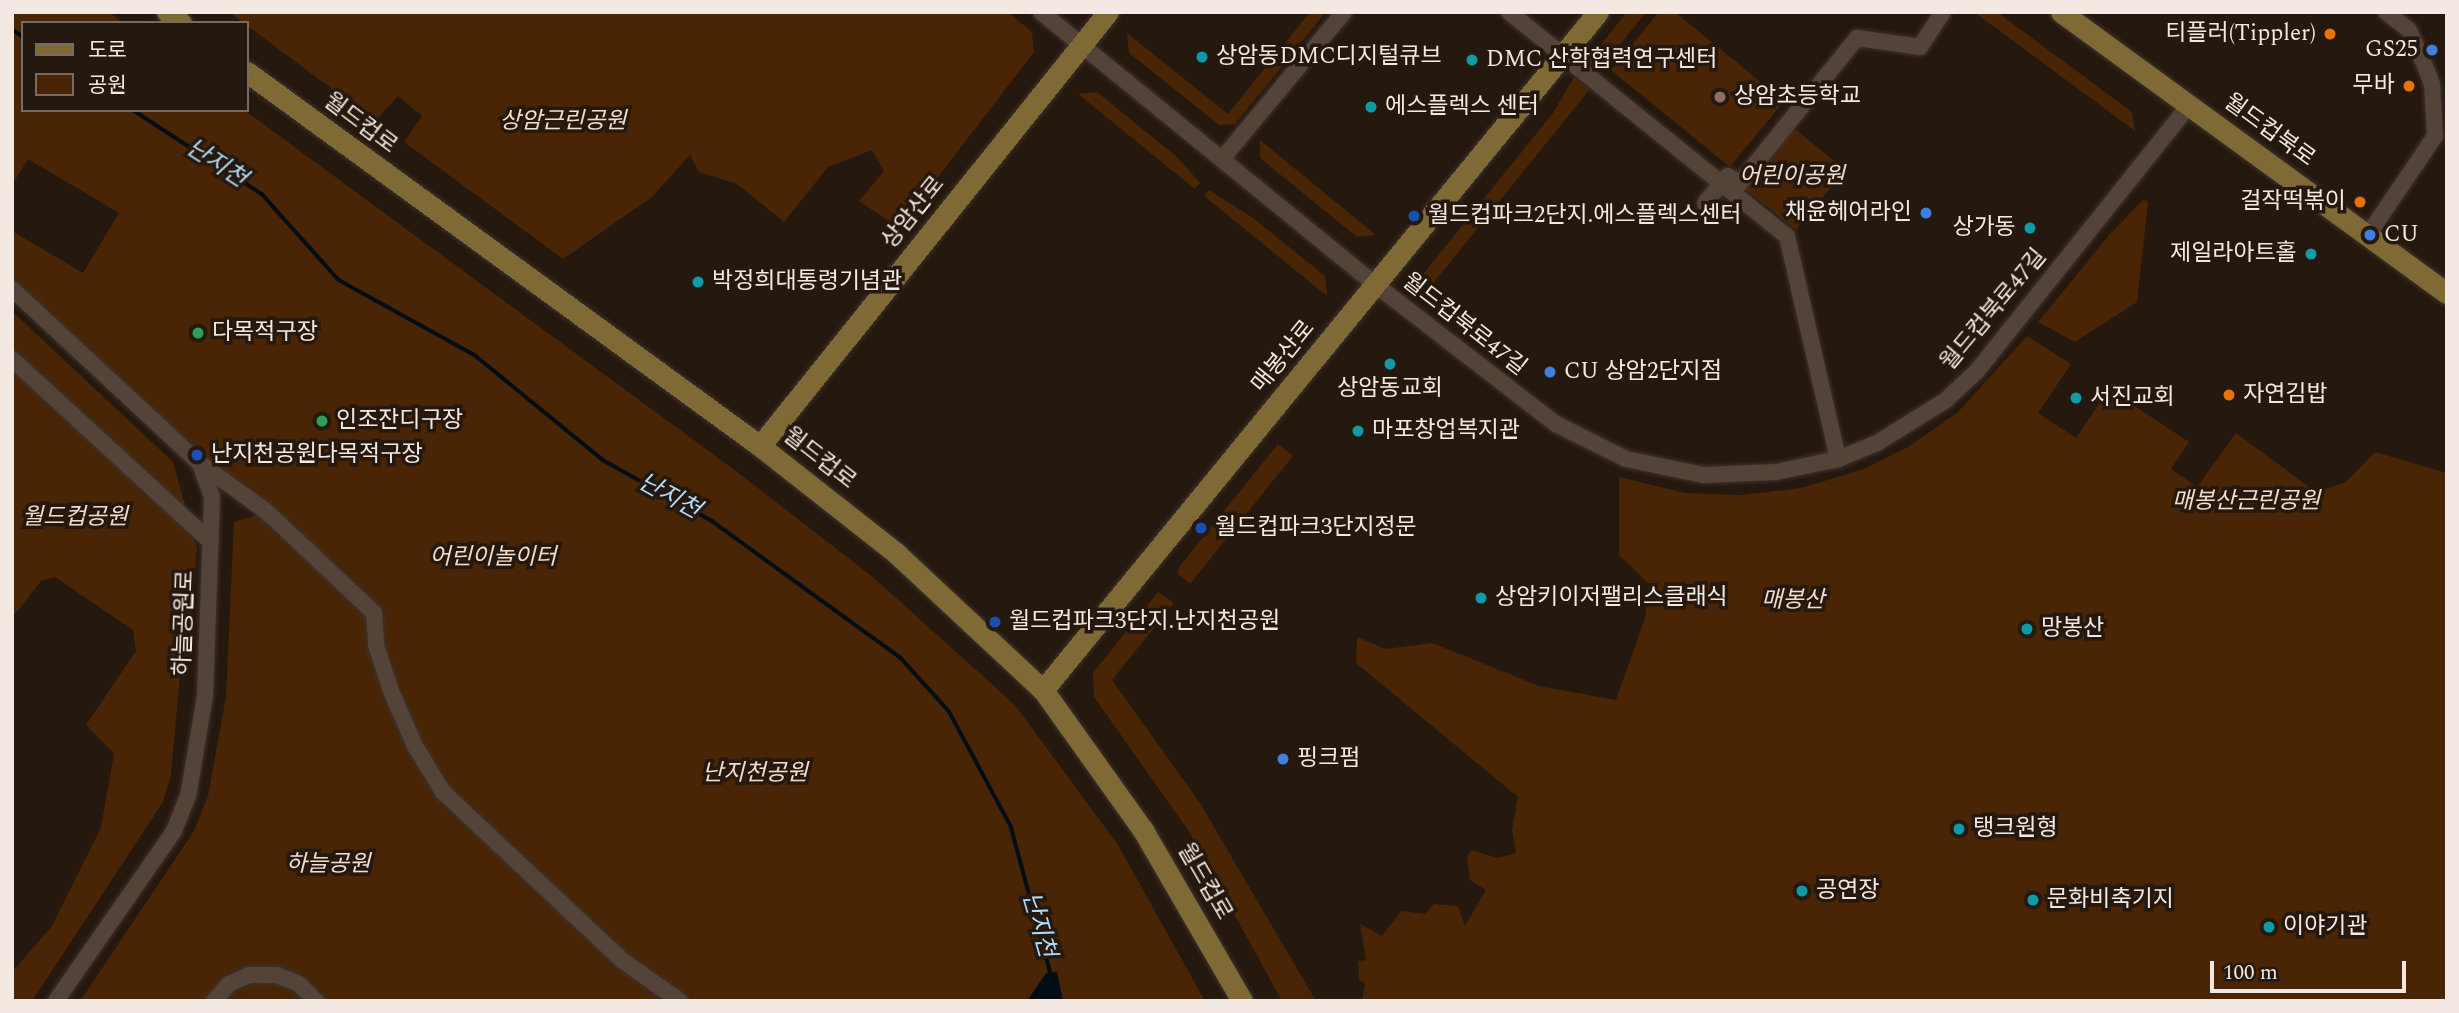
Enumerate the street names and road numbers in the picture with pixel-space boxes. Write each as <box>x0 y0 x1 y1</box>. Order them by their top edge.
street label: 월드컵로 <box>318 88 402 160</box>
street label: 월드컵북로 <box>2218 89 2320 173</box>
street label: 상암산로 <box>877 171 951 255</box>
street label: 월드컵북로47길 <box>1935 244 2053 376</box>
street label: 월드컵북로47길 <box>1396 268 1532 382</box>
street label: 매봉산로 <box>1247 315 1321 399</box>
street label: 월드컵로 <box>777 422 861 496</box>
street label: 하늘공원로 <box>169 570 201 676</box>
street label: 월드컵로 <box>1171 838 1237 926</box>

